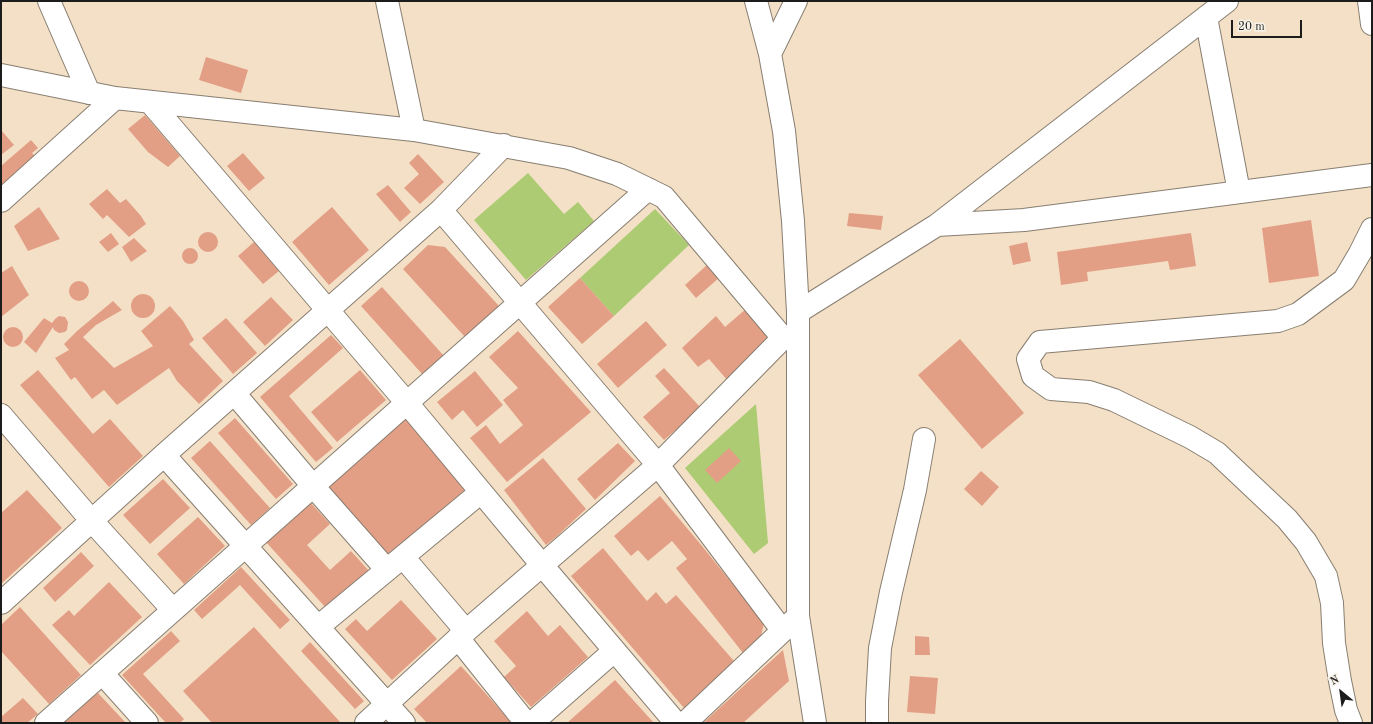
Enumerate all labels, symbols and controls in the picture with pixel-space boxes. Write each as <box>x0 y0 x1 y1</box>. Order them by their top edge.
scale bar <box>1233 12 1304 38</box>
text: 20 m <box>1238 21 1265 33</box>
north arrow <box>1321 672 1361 712</box>
text: N <box>1329 674 1341 688</box>

